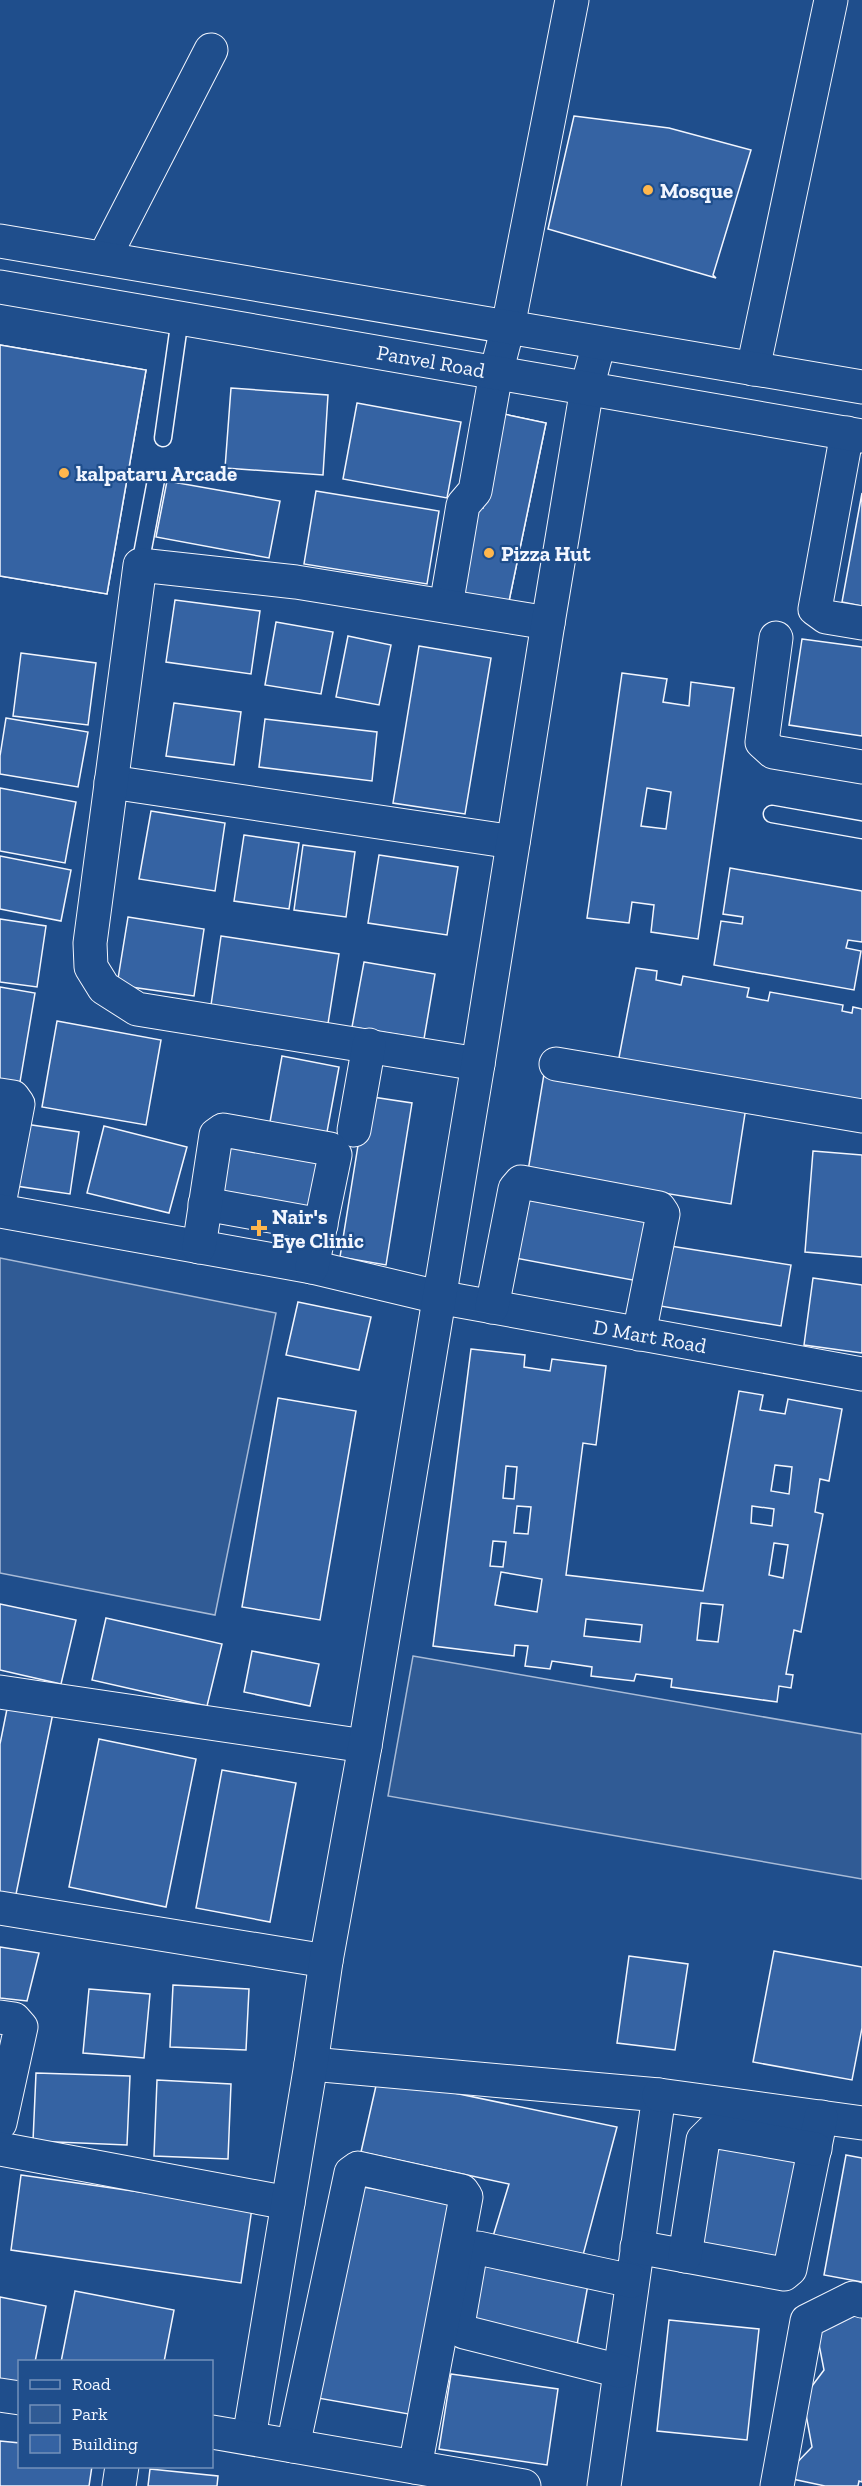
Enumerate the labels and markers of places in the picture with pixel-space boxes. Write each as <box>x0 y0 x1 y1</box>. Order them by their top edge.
place label: Mosque <box>660 178 733 203</box>
marker: Mosque <box>641 183 655 197</box>
place label: kalpataru Arcade <box>76 461 237 486</box>
marker: kalpataru Arcade <box>57 466 71 480</box>
place label: Pizza Hut <box>501 541 591 566</box>
marker: Pizza Hut <box>482 546 496 560</box>
place label: Nair's Eye Clinic <box>272 1204 364 1253</box>
marker: Nair's Eye Clinic <box>250 1219 268 1237</box>

